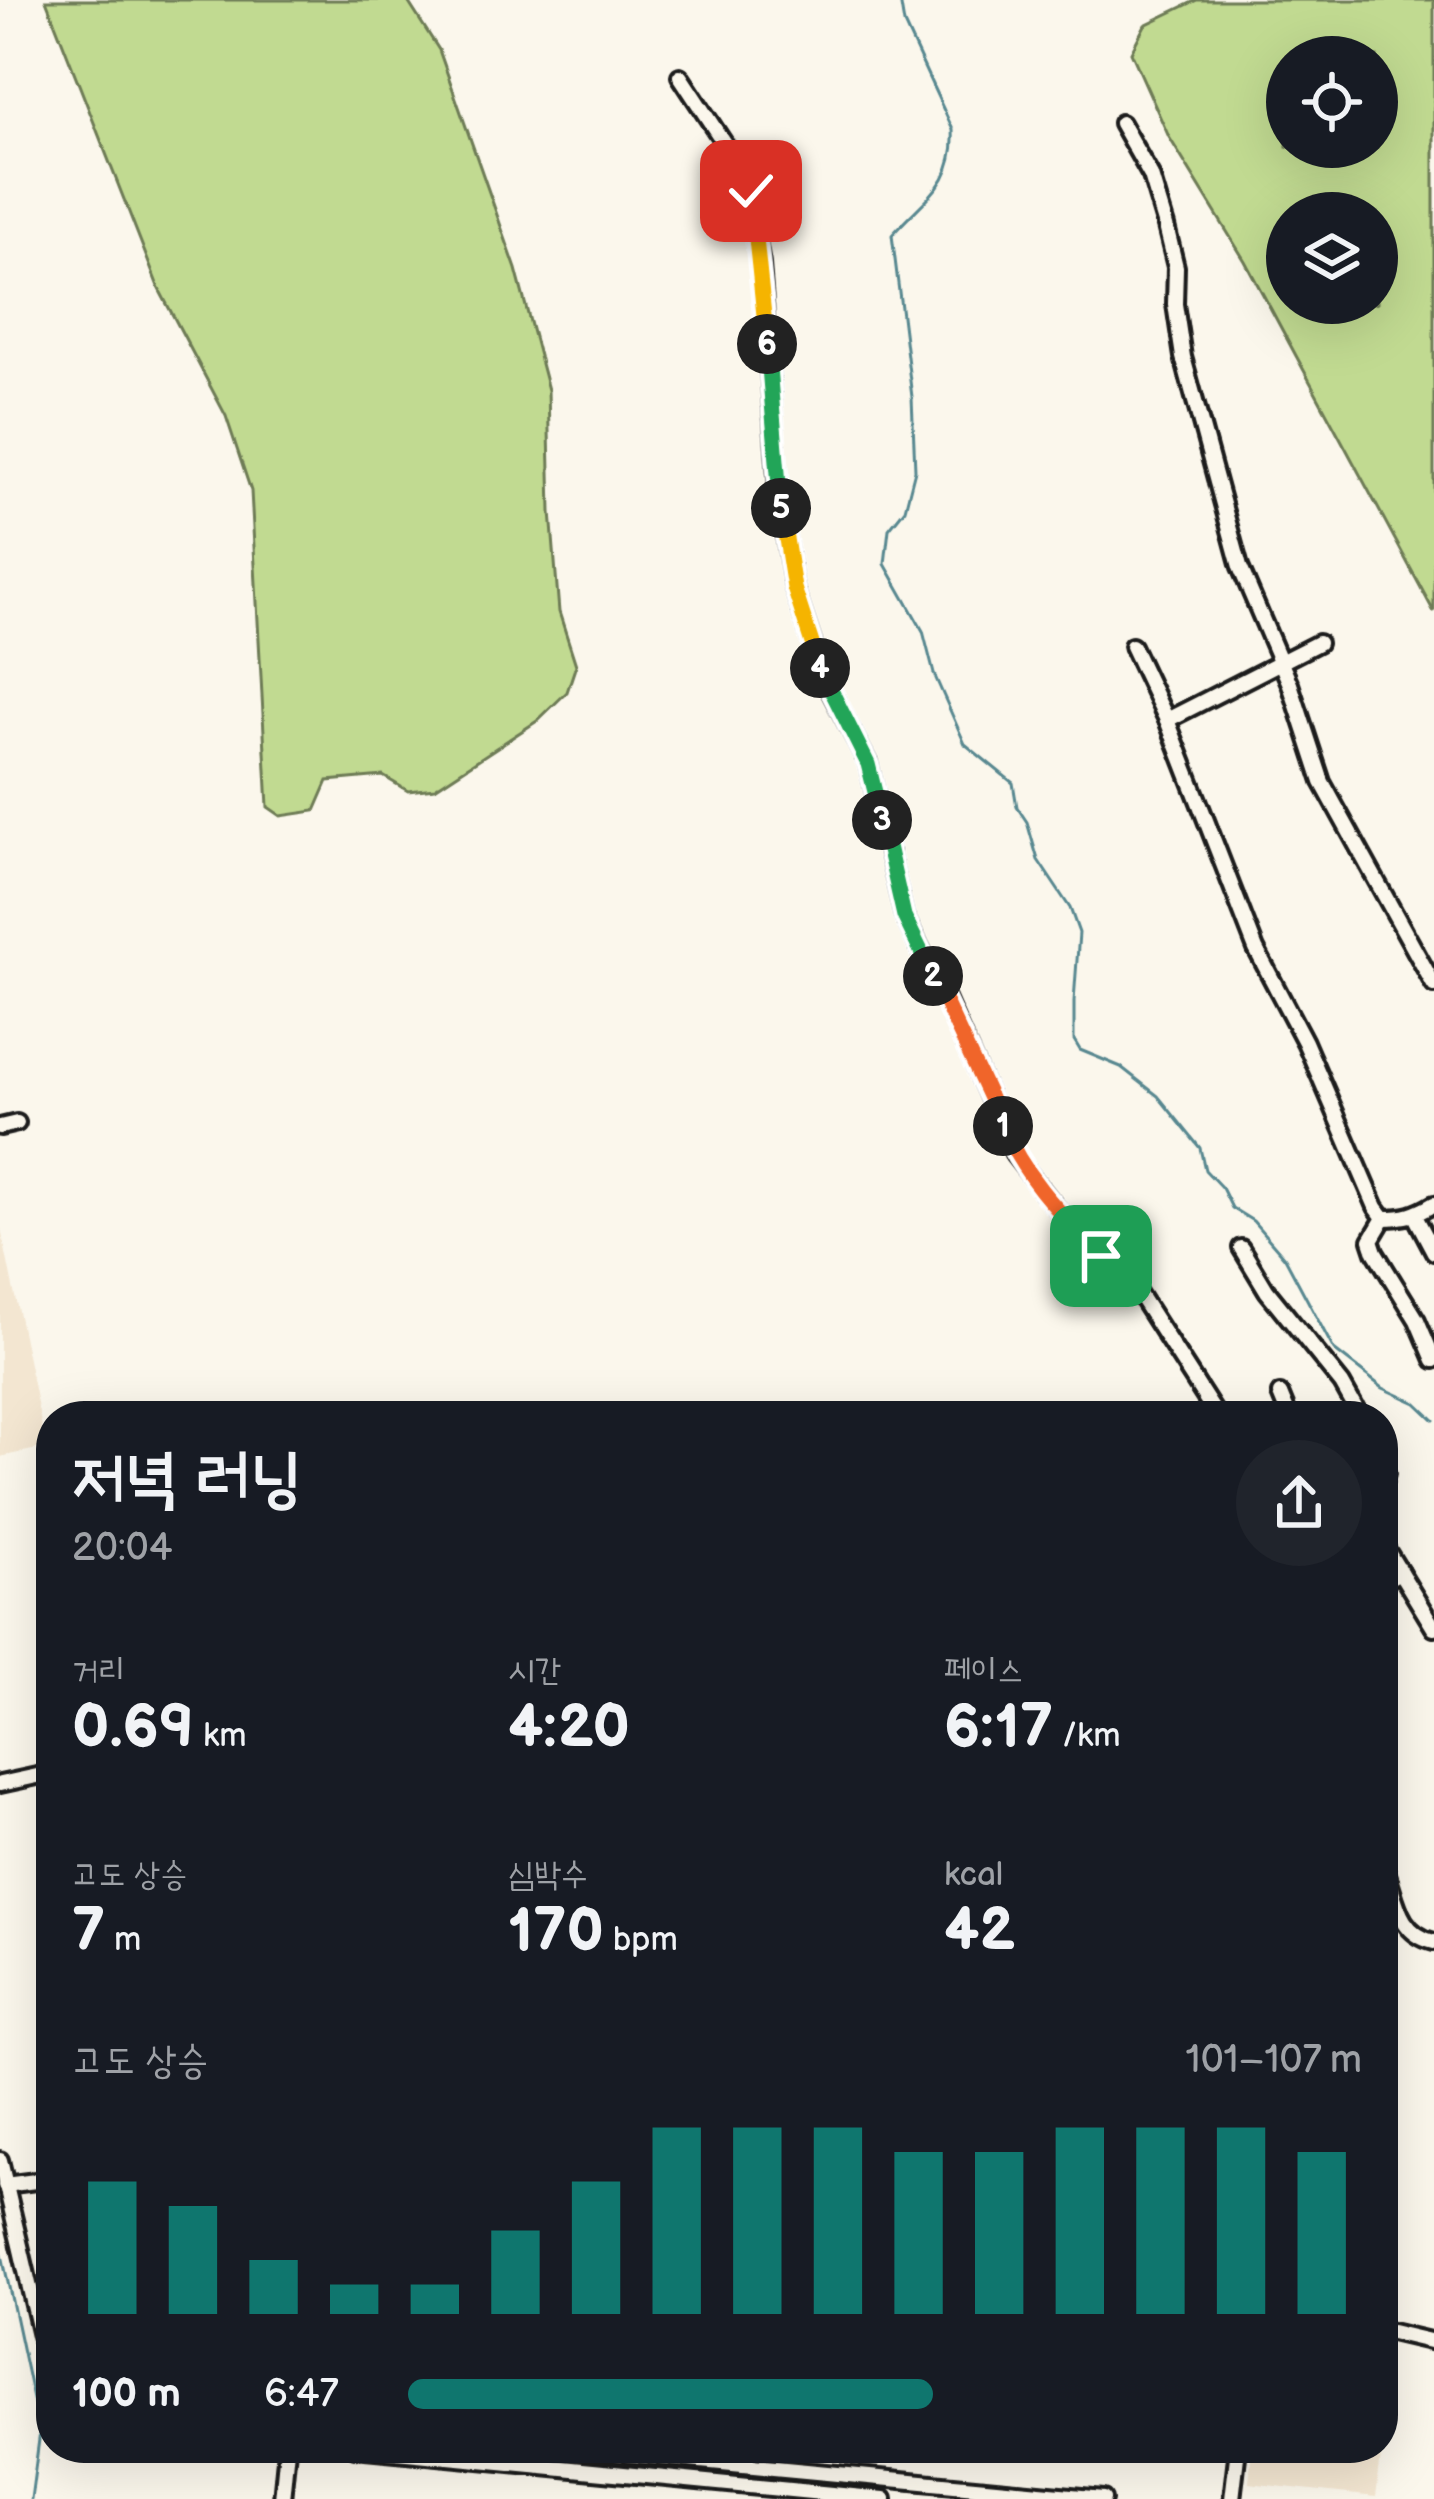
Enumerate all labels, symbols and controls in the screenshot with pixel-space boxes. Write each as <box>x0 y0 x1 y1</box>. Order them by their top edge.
map controls <box>1266 36 1398 324</box>
button: locate <box>1266 36 1398 168</box>
pin <box>700 140 802 242</box>
icon: check <box>718 158 784 224</box>
button: layers <box>1266 192 1398 324</box>
pin: 6 <box>737 314 797 374</box>
text: 6 <box>757 324 777 364</box>
pin: 5 <box>751 478 811 538</box>
text: 5 <box>771 488 791 528</box>
pin: 4 <box>790 638 850 698</box>
text: 4 <box>810 648 830 688</box>
pin: 3 <box>852 790 912 850</box>
text: 3 <box>872 800 892 840</box>
pin: 2 <box>903 946 963 1006</box>
text: 2 <box>923 956 943 996</box>
pin: 1 <box>973 1096 1033 1156</box>
text: 1 <box>996 1106 1010 1146</box>
pin <box>1050 1205 1152 1307</box>
icon: arrive <box>1068 1223 1134 1289</box>
text: 저녁 러닝 <box>72 1440 302 1519</box>
button: share <box>1236 1440 1362 1566</box>
text: 20:04 <box>72 1525 173 1572</box>
text: 거리 <box>72 1651 125 1691</box>
text: 시간 <box>508 1651 561 1691</box>
text: 페이스 <box>944 1651 1024 1691</box>
text: 0.69 <box>72 1692 194 1764</box>
text: 4:20 <box>508 1692 630 1764</box>
text: 6:17 <box>944 1692 1053 1764</box>
text: km <box>194 1716 246 1756</box>
text: /km <box>1053 1716 1120 1756</box>
text: 고도 상승 <box>72 1855 187 1895</box>
text: 심박수 <box>508 1855 588 1895</box>
text: kcal <box>944 1855 1003 1895</box>
text: 42 <box>944 1895 1015 1967</box>
text: 7 <box>72 1896 105 1968</box>
text: 170 <box>508 1896 604 1968</box>
text: m <box>105 1920 141 1960</box>
text: bpm <box>604 1920 678 1960</box>
text: 101–107 m <box>1186 2037 1362 2084</box>
text: 고도 상승 <box>72 2038 208 2085</box>
text: 100 m <box>72 2371 181 2418</box>
text: 6:47 <box>264 2371 339 2418</box>

